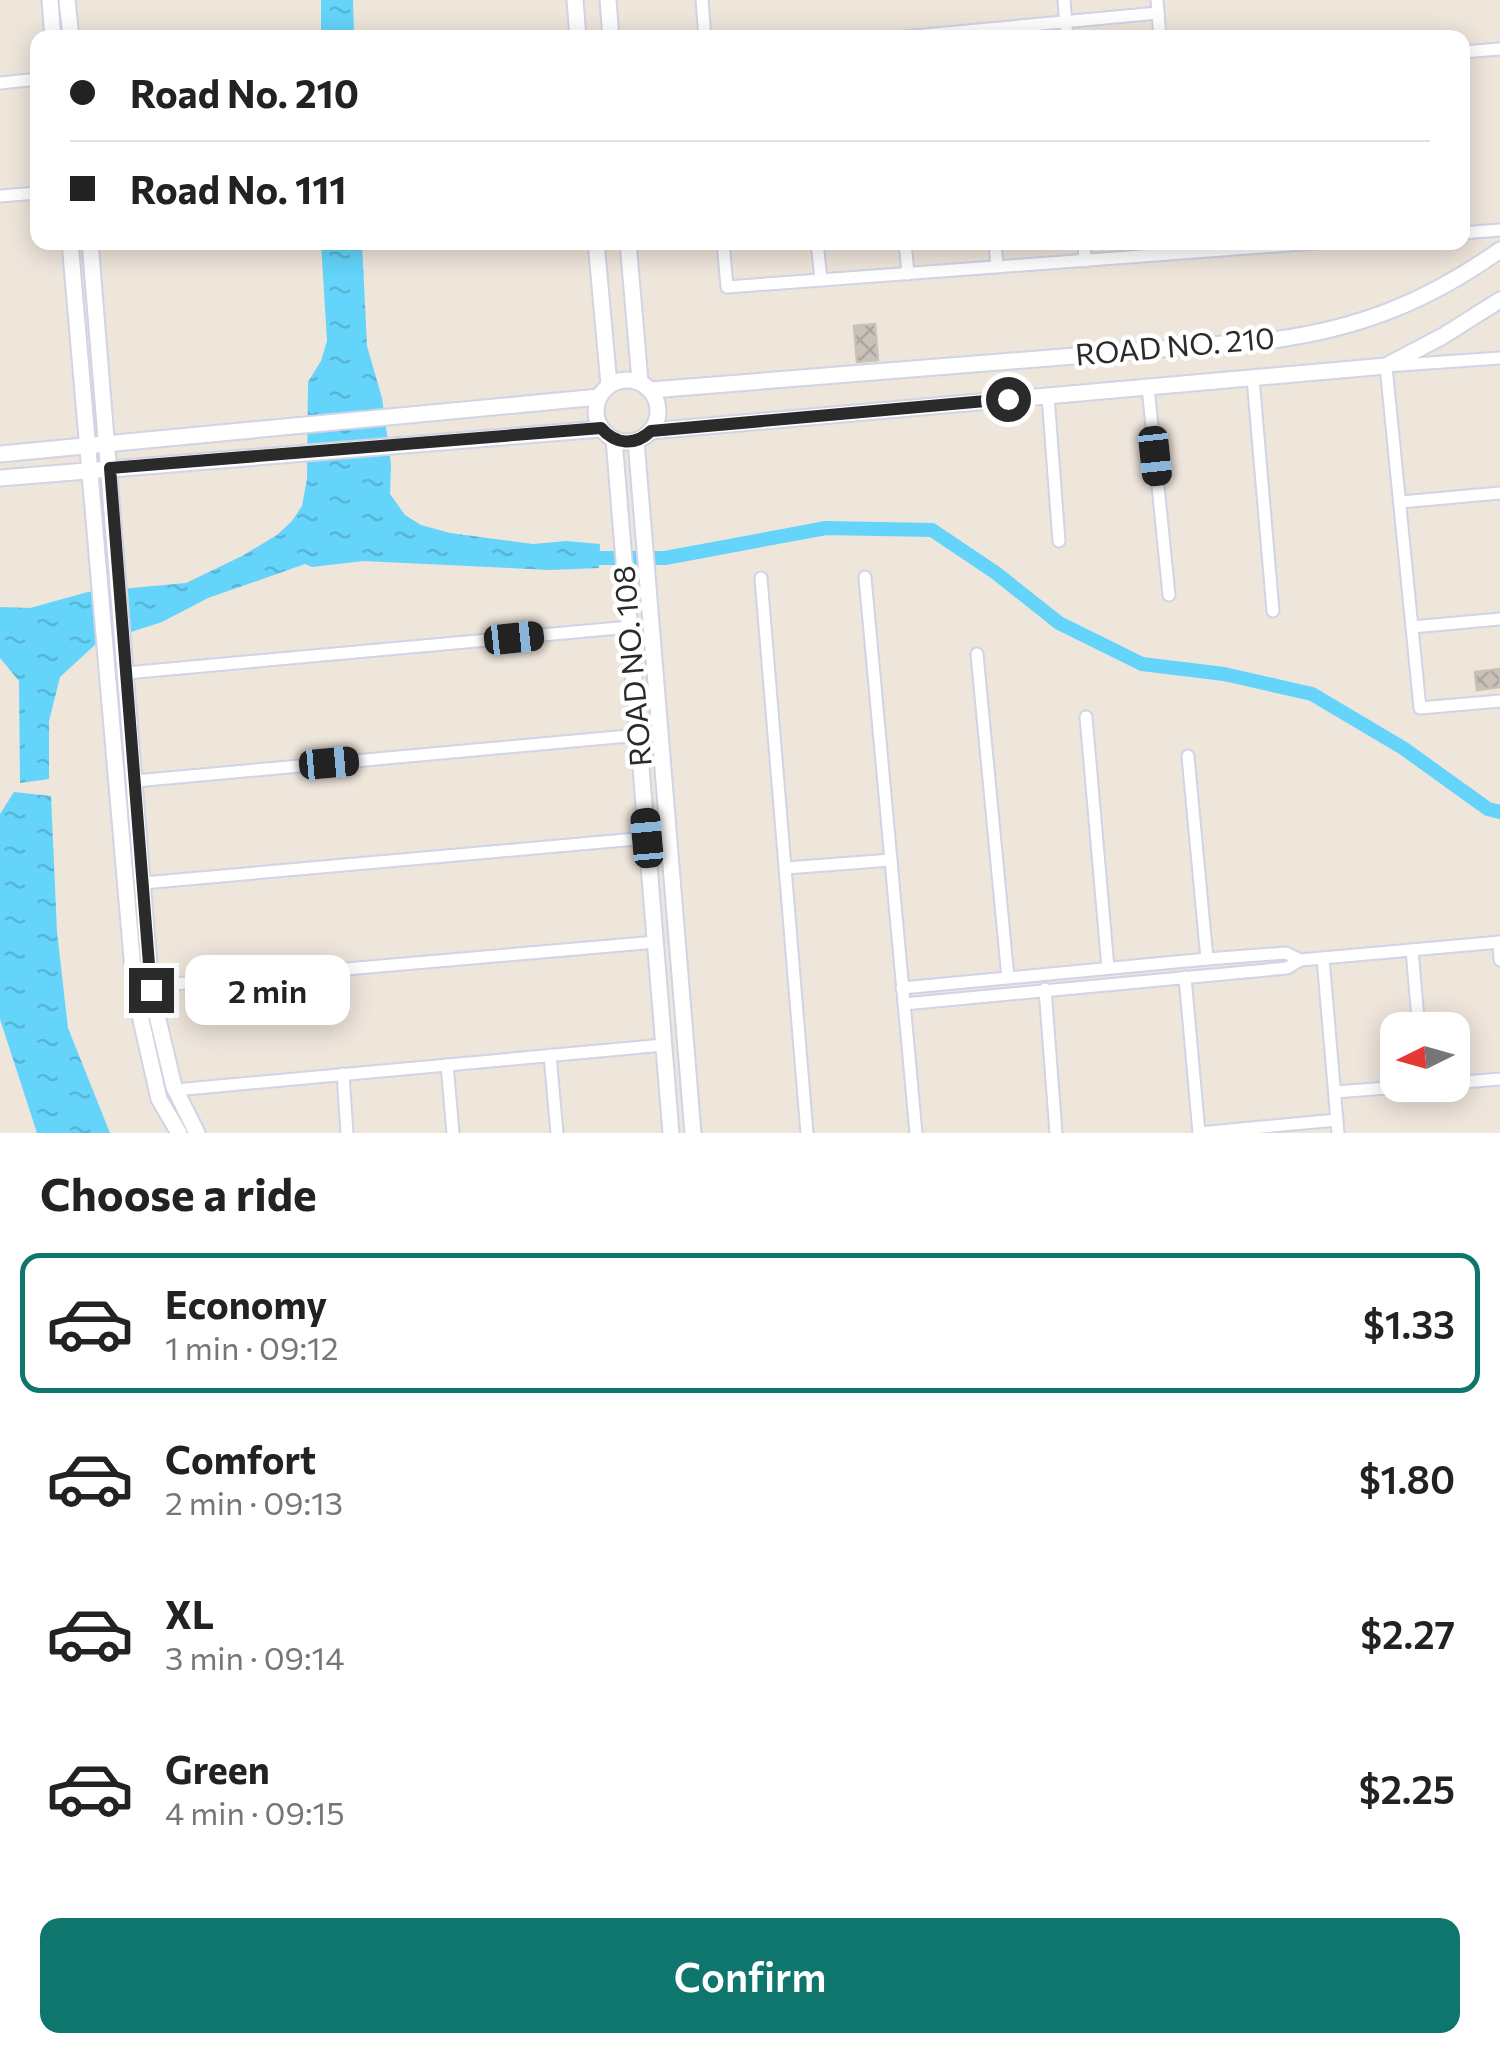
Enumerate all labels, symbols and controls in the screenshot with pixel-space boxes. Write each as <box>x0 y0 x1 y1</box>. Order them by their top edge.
text: Road No. 210 <box>130 69 359 116</box>
text: Road No. 111 <box>130 165 347 212</box>
street label: ROAD NO. 210 <box>1074 317 1276 372</box>
route start <box>986 377 1031 422</box>
car <box>1137 425 1173 487</box>
street label: ROAD NO. 108 <box>603 564 658 768</box>
car <box>483 620 545 656</box>
car <box>298 745 360 781</box>
car <box>629 807 665 869</box>
callout: 2 min <box>186 955 351 1025</box>
route end <box>129 968 174 1013</box>
text: 2 min <box>228 970 307 1010</box>
north arrow <box>1380 1012 1470 1102</box>
map controls <box>1380 1012 1470 1102</box>
text: Choose a ride <box>40 1165 317 1220</box>
icon: car <box>45 1278 135 1368</box>
text: Economy <box>165 1280 327 1327</box>
text: $1.33 <box>1363 1300 1455 1347</box>
text: 1 min · 09:12 <box>165 1327 338 1367</box>
icon: car <box>45 1433 135 1523</box>
text: Comfort <box>165 1435 316 1482</box>
text: $1.80 <box>1359 1455 1455 1502</box>
text: 2 min · 09:13 <box>165 1482 343 1522</box>
icon: car <box>45 1588 135 1678</box>
text: XL <box>165 1590 214 1637</box>
text: $2.27 <box>1360 1610 1455 1657</box>
text: 3 min · 09:14 <box>165 1637 344 1677</box>
icon: car <box>45 1743 135 1833</box>
text: Green <box>165 1745 270 1792</box>
text: $2.25 <box>1359 1765 1455 1812</box>
text: 4 min · 09:15 <box>165 1792 345 1832</box>
button: Confirm <box>40 1918 1460 2033</box>

